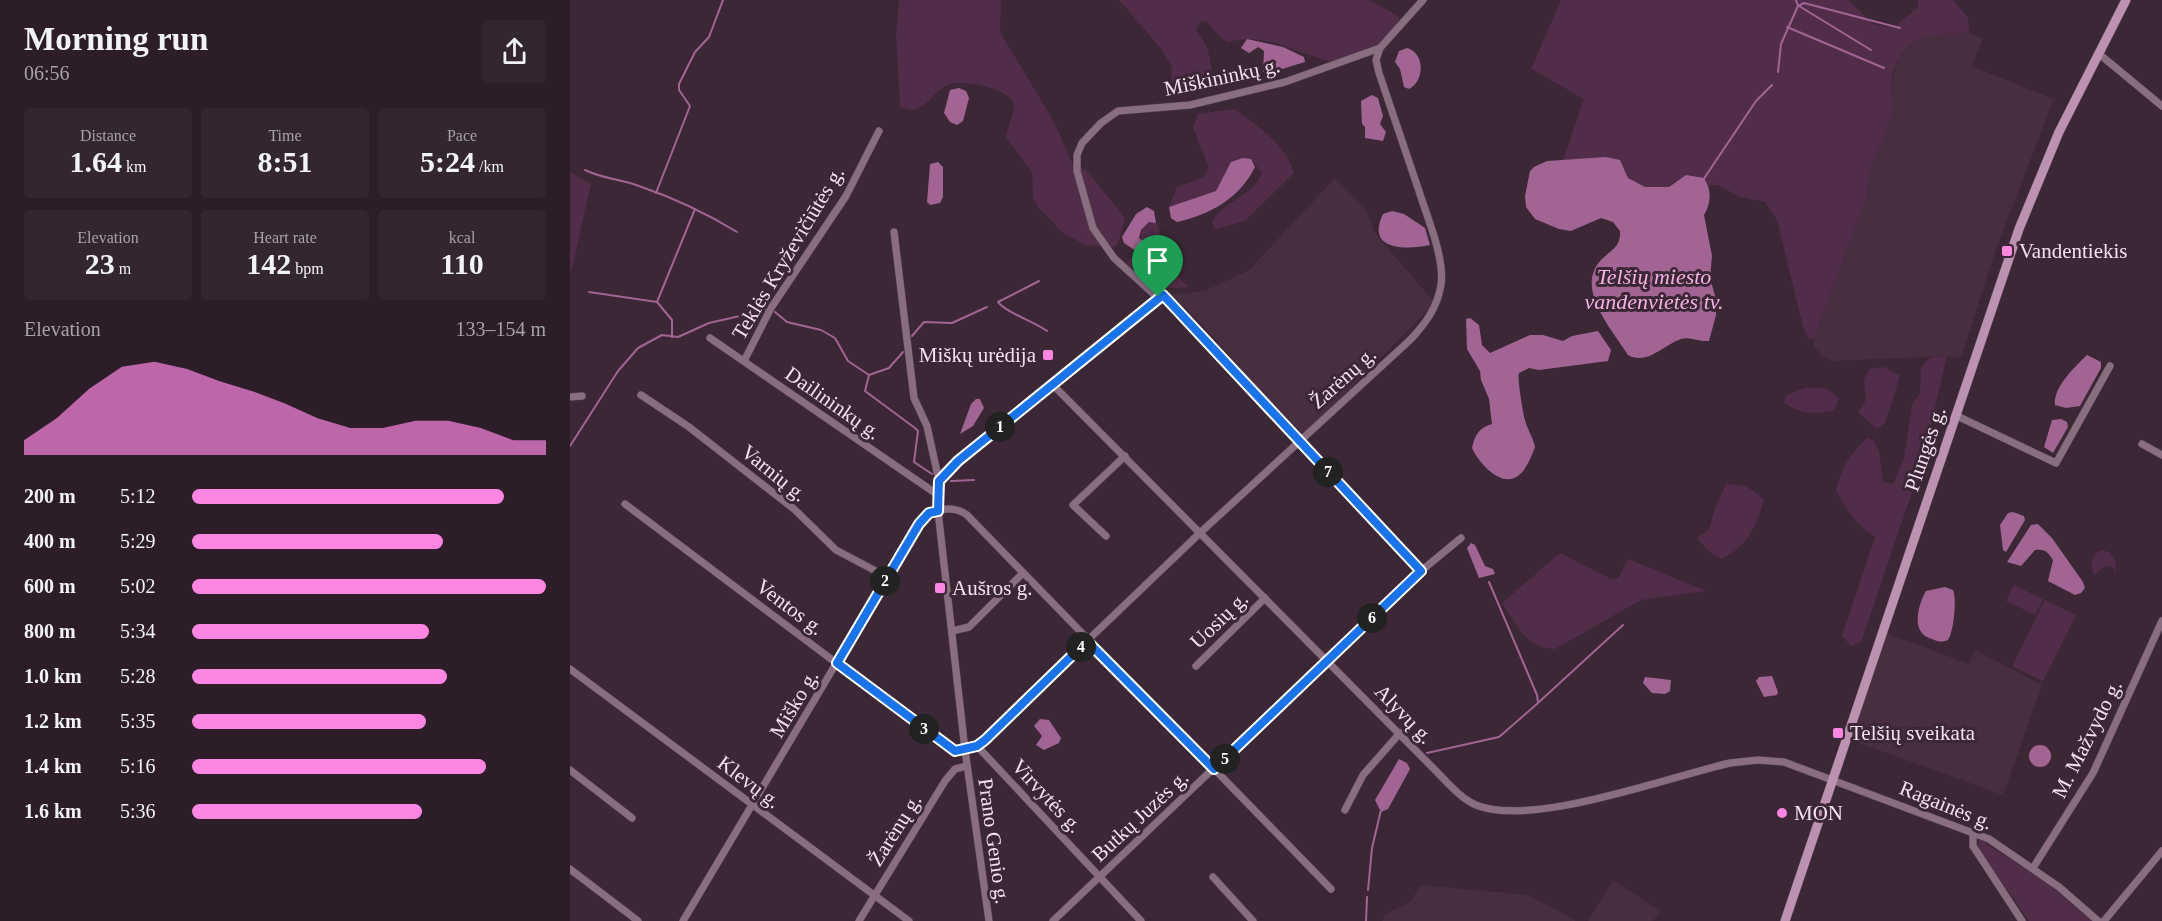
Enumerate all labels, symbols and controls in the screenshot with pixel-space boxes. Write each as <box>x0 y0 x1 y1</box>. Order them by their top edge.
button: share <box>483 20 546 83</box>
text: Morning run <box>24 21 208 57</box>
street label: Miškininkų g. <box>1162 53 1282 101</box>
text: 06:56 <box>24 62 70 84</box>
text: Distance <box>80 127 136 144</box>
text: Time <box>268 127 302 144</box>
text: Pace <box>447 127 477 144</box>
text: 1.64 <box>70 145 122 178</box>
text: 8:51 <box>258 145 313 178</box>
text: 5:24 <box>420 145 475 178</box>
text: km <box>122 158 146 175</box>
text: /km <box>475 158 504 175</box>
street label: Teklės Kryževičiūtės g. <box>727 162 849 344</box>
text: Elevation <box>77 229 139 246</box>
text: Heart rate <box>253 229 317 246</box>
text: kcal <box>449 229 475 246</box>
pin <box>1132 235 1183 297</box>
place label: Vandentiekis <box>2019 239 2127 263</box>
icon: arrive <box>1141 244 1174 277</box>
marker: Vandentiekis <box>2000 244 2014 258</box>
text: 23 <box>85 247 115 280</box>
text: 142 <box>246 247 291 280</box>
text: 110 <box>440 247 484 280</box>
text: m <box>115 260 131 277</box>
text: bpm <box>291 260 324 277</box>
water label: Telšių miesto vandenvietės tv. <box>1585 264 1723 314</box>
text: Elevation <box>24 318 101 340</box>
text: 133–154 m <box>455 318 546 340</box>
street label: Žarėnų g. <box>1305 342 1381 414</box>
place label: Miškų urėdija <box>919 343 1037 367</box>
marker: Miškų urėdija <box>1041 348 1055 362</box>
street label: Dailininkų g. <box>781 361 885 445</box>
street label: Plungės g. <box>1899 404 1951 494</box>
pin: 1 <box>985 412 1015 442</box>
text: 1 <box>996 418 1004 435</box>
street label: Varnių g. <box>737 439 811 507</box>
pin: 7 <box>1313 457 1343 487</box>
text: 7 <box>1324 463 1332 480</box>
text: 200 m <box>24 485 76 507</box>
text: 5:12 <box>120 485 156 507</box>
text: 400 m <box>24 530 76 552</box>
text: 5:29 <box>120 530 156 552</box>
pin: 2 <box>870 566 900 596</box>
text: 2 <box>881 572 889 589</box>
street label: Ventos g. <box>752 574 828 640</box>
text: 600 m <box>24 575 76 597</box>
text: 5:02 <box>120 575 156 597</box>
place label: Aušros g. <box>952 576 1033 600</box>
marker: Aušros g. <box>933 581 947 595</box>
street label: Uosių g. <box>1185 587 1253 653</box>
pin: 6 <box>1357 603 1387 633</box>
text: 6 <box>1368 609 1376 626</box>
text: 800 m <box>24 620 76 642</box>
text: 5:34 <box>120 620 156 642</box>
pin: 4 <box>1066 632 1096 662</box>
text: 4 <box>1077 638 1085 655</box>
text: 1.0 km <box>24 665 82 687</box>
text: 5:28 <box>120 665 156 687</box>
street label: Miško g. <box>764 666 824 742</box>
street label: M. Mažvydo g. <box>2047 676 2127 802</box>
street label: Alyvų g. <box>1370 679 1438 749</box>
text: 1.2 km <box>24 710 82 732</box>
text: 5:35 <box>120 710 156 732</box>
pin: 3 <box>909 714 939 744</box>
text: 3 <box>920 720 928 737</box>
place label: Telšių sveikata <box>1850 721 1976 745</box>
marker: Telšių sveikata <box>1831 726 1845 740</box>
pin: 5 <box>1210 744 1240 774</box>
text: 5 <box>1221 750 1229 767</box>
street label: Klevų g. <box>713 751 785 813</box>
street label: Virvytės g. <box>1007 754 1087 838</box>
text: 1.4 km <box>24 755 82 777</box>
text: 5:16 <box>120 755 156 777</box>
street label: Butkų Juzės g. <box>1087 765 1193 867</box>
street label: Ragainės g. <box>1896 776 1996 834</box>
street label: Prano Genio g. <box>973 777 1015 905</box>
street label: Žarėnų g. <box>864 790 926 870</box>
text: 1.6 km <box>24 800 82 822</box>
text: 5:36 <box>120 800 156 822</box>
place label: MON <box>1794 801 1843 825</box>
marker: MON <box>1775 806 1789 820</box>

